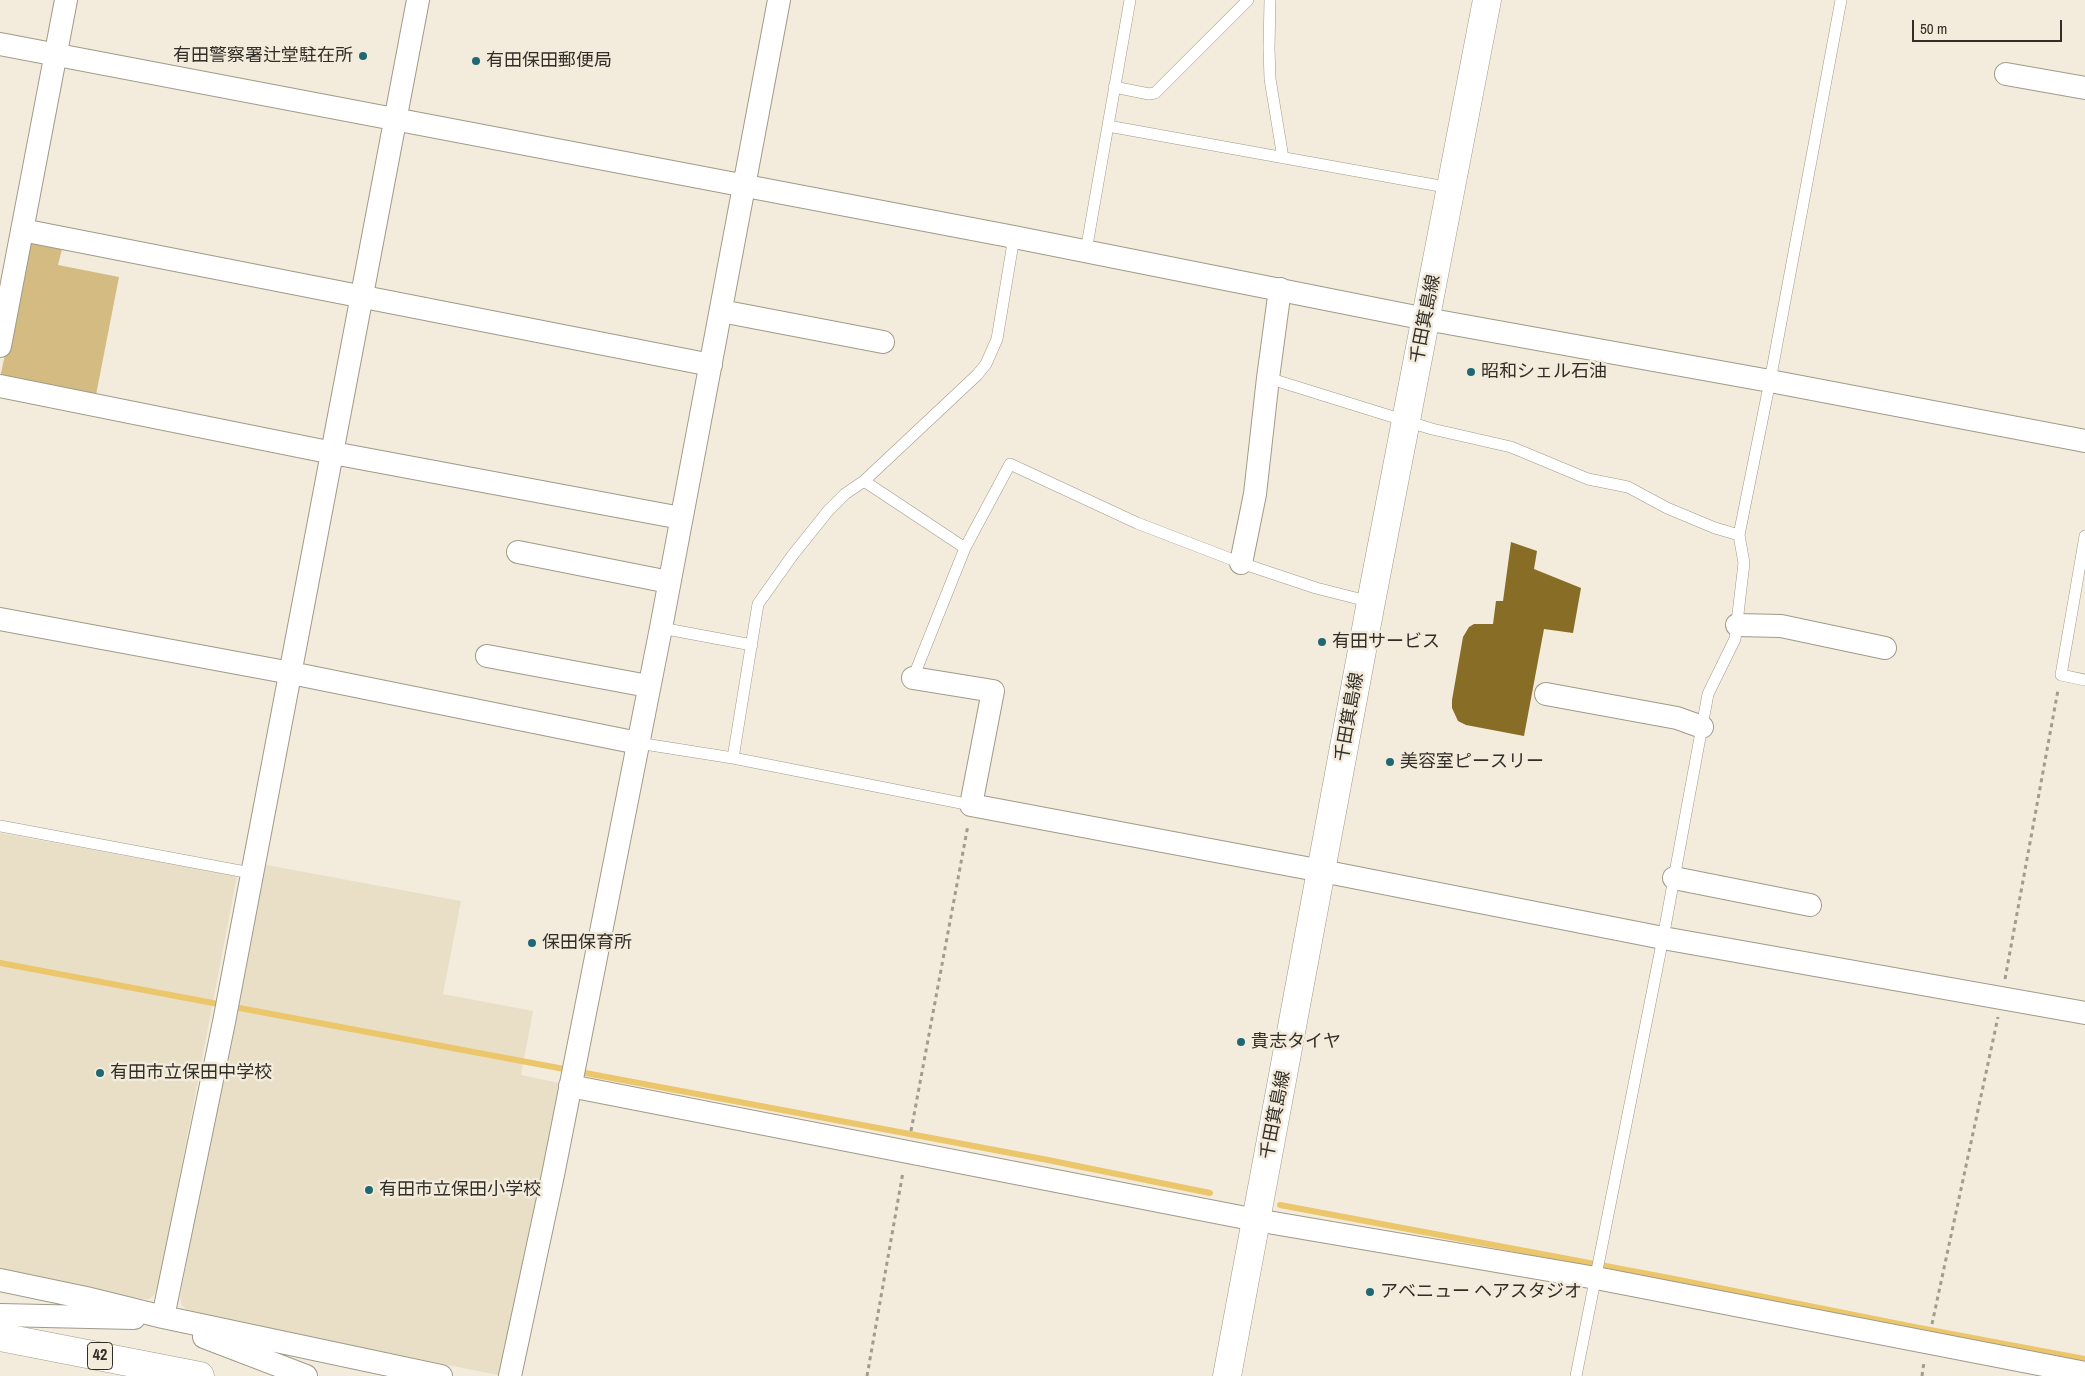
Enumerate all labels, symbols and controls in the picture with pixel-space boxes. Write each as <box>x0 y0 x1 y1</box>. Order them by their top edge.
scale bar <box>1915 10 2065 42</box>
text: 50 m <box>1920 18 1947 39</box>
place label: 有田警察署辻堂駐在所 <box>173 45 353 67</box>
marker: 有田警察署辻堂駐在所 <box>357 50 369 62</box>
place label: 有田保田郵便局 <box>486 50 612 72</box>
marker: 有田保田郵便局 <box>470 55 482 67</box>
street label: 千田箕島線 <box>1407 273 1445 365</box>
place label: 昭和シェル石油 <box>1481 361 1607 383</box>
marker: 昭和シェル石油 <box>1465 366 1477 378</box>
place label: 有田サービス <box>1332 631 1440 653</box>
marker: 有田サービス <box>1316 636 1328 648</box>
street label: 千田箕島線 <box>1332 671 1368 763</box>
place label: 美容室ピースリー <box>1400 751 1544 773</box>
marker: 美容室ピースリー <box>1384 756 1396 768</box>
place label: 保田保育所 <box>542 932 632 954</box>
marker: 保田保育所 <box>526 937 538 949</box>
place label: 貴志タイヤ <box>1251 1031 1341 1053</box>
marker: 貴志タイヤ <box>1235 1036 1247 1048</box>
place label: 有田市立保田中学校 <box>110 1062 272 1084</box>
marker: 有田市立保田中学校 <box>94 1067 106 1079</box>
street label: 千田箕島線 <box>1257 1069 1295 1161</box>
place label: 有田市立保田小学校 <box>379 1179 541 1201</box>
marker: 有田市立保田小学校 <box>363 1184 375 1196</box>
place label: アベニュー ヘアスタジオ <box>1380 1281 1582 1303</box>
marker: アベニュー ヘアスタジオ <box>1364 1286 1376 1298</box>
road number: 42 <box>88 1342 112 1370</box>

